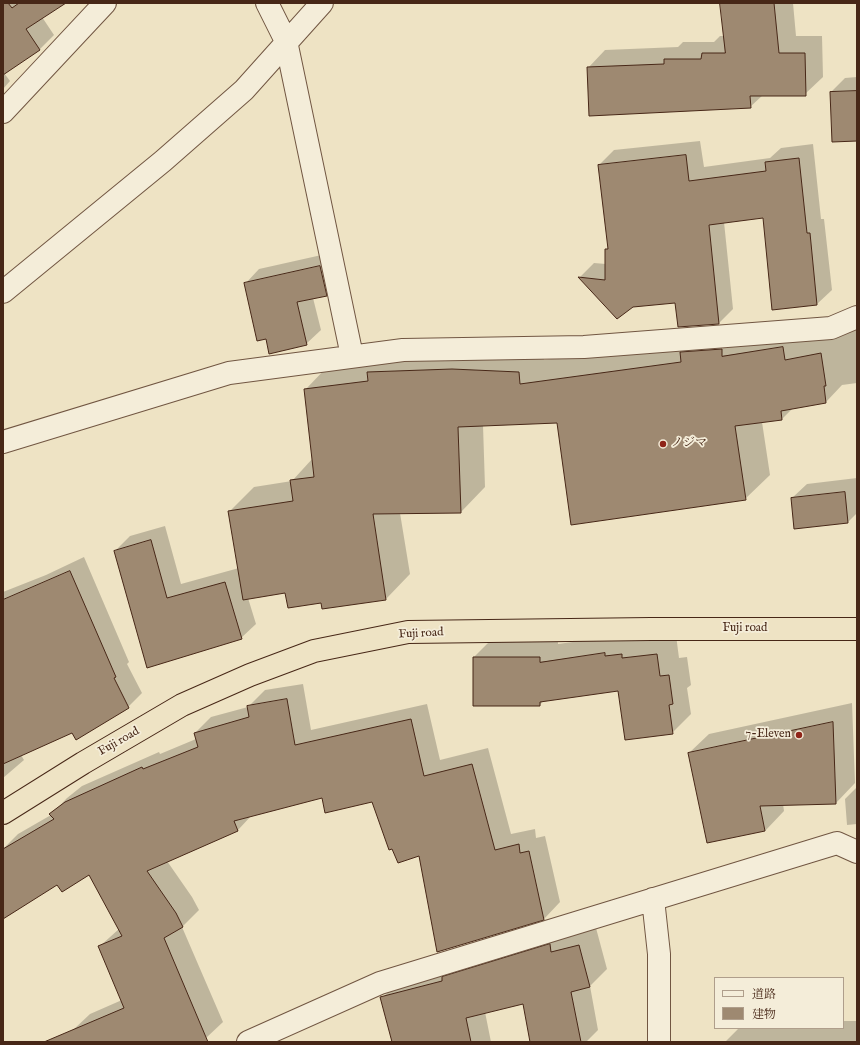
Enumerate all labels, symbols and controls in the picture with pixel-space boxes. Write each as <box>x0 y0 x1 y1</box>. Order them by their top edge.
place label: ノジマ <box>671 437 707 451</box>
marker: ノジマ <box>658 439 668 449</box>
street label: Fuji road <box>723 622 767 636</box>
street label: Fuji road <box>398 626 444 642</box>
street label: Fuji road <box>96 725 142 759</box>
place label: 7-Eleven <box>746 728 791 742</box>
marker: 7-Eleven <box>794 730 804 740</box>
legend <box>714 977 844 1029</box>
text: 道路 <box>752 987 776 1002</box>
text: 建物 <box>752 1007 776 1022</box>

